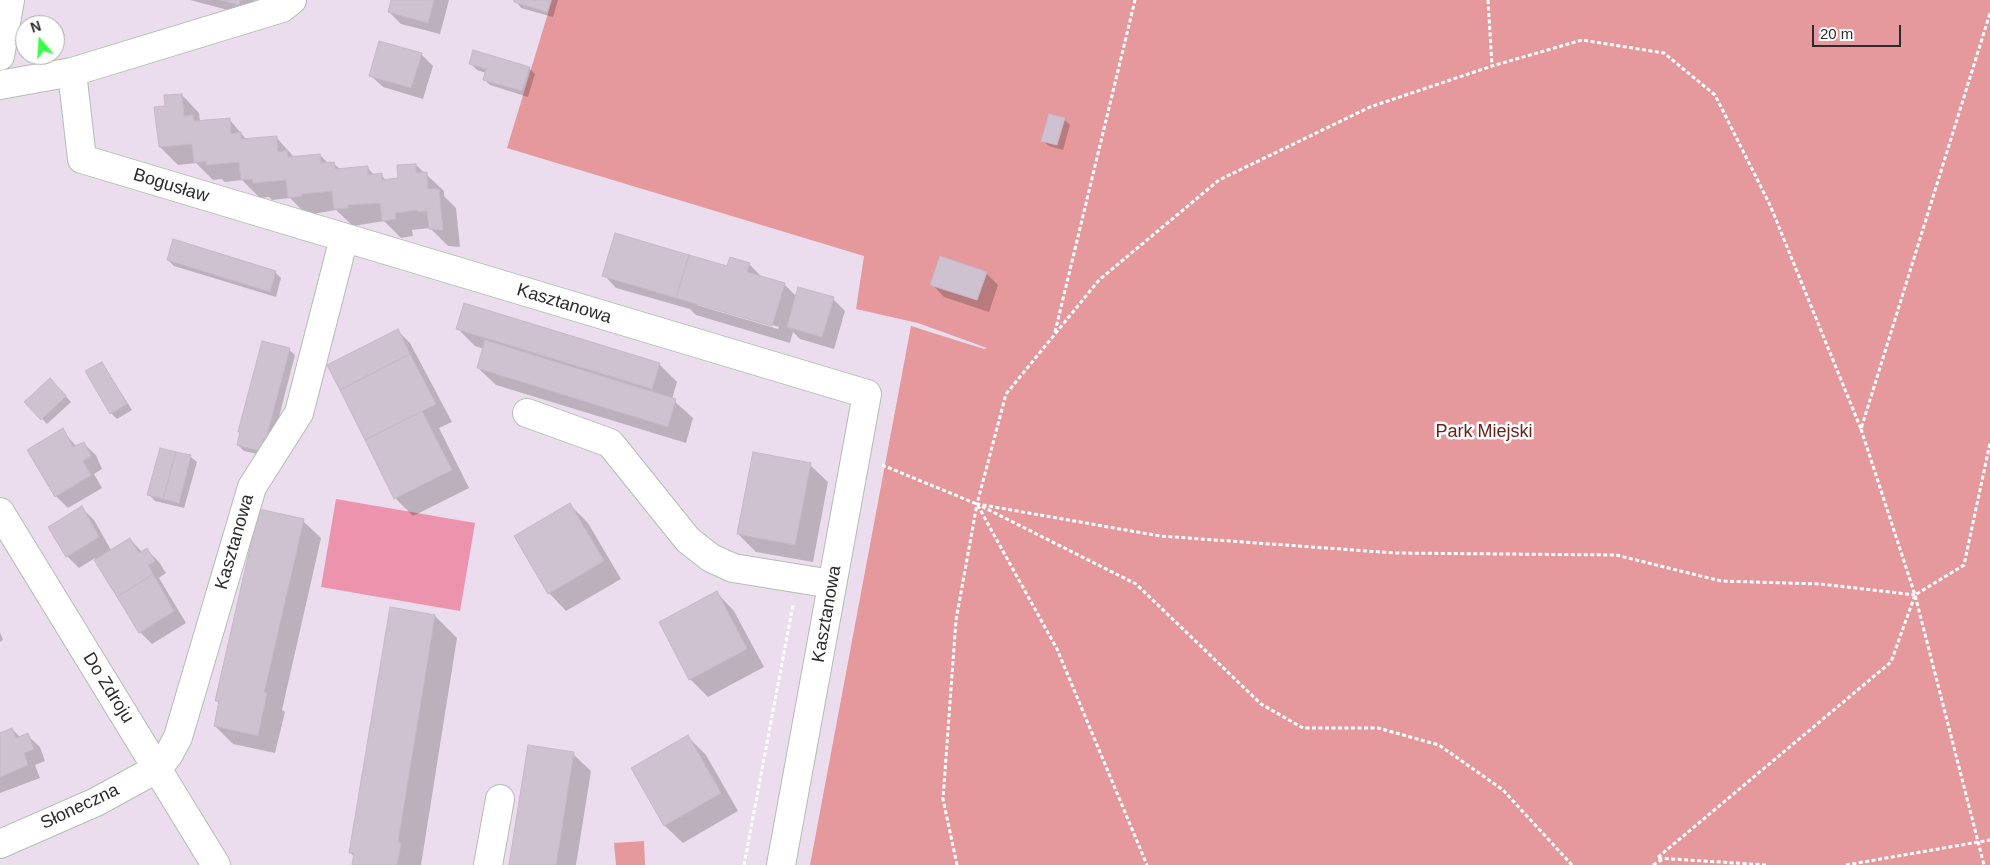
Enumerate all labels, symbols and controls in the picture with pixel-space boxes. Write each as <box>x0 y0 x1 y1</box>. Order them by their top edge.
north arrow <box>15 15 65 65</box>
scale bar <box>1815 15 1904 47</box>
text: N <box>28 18 43 36</box>
text: 20 m <box>1820 25 1853 42</box>
street label: Bogusław <box>131 164 211 208</box>
street label: Kasztanowa <box>514 279 614 329</box>
park label: Park Miejski <box>1435 421 1533 443</box>
street label: Kasztanowa <box>211 492 259 592</box>
street label: Kasztanowa <box>808 564 846 664</box>
street label: Do Zdroju <box>78 649 138 727</box>
street label: Słoneczna <box>37 779 123 835</box>

